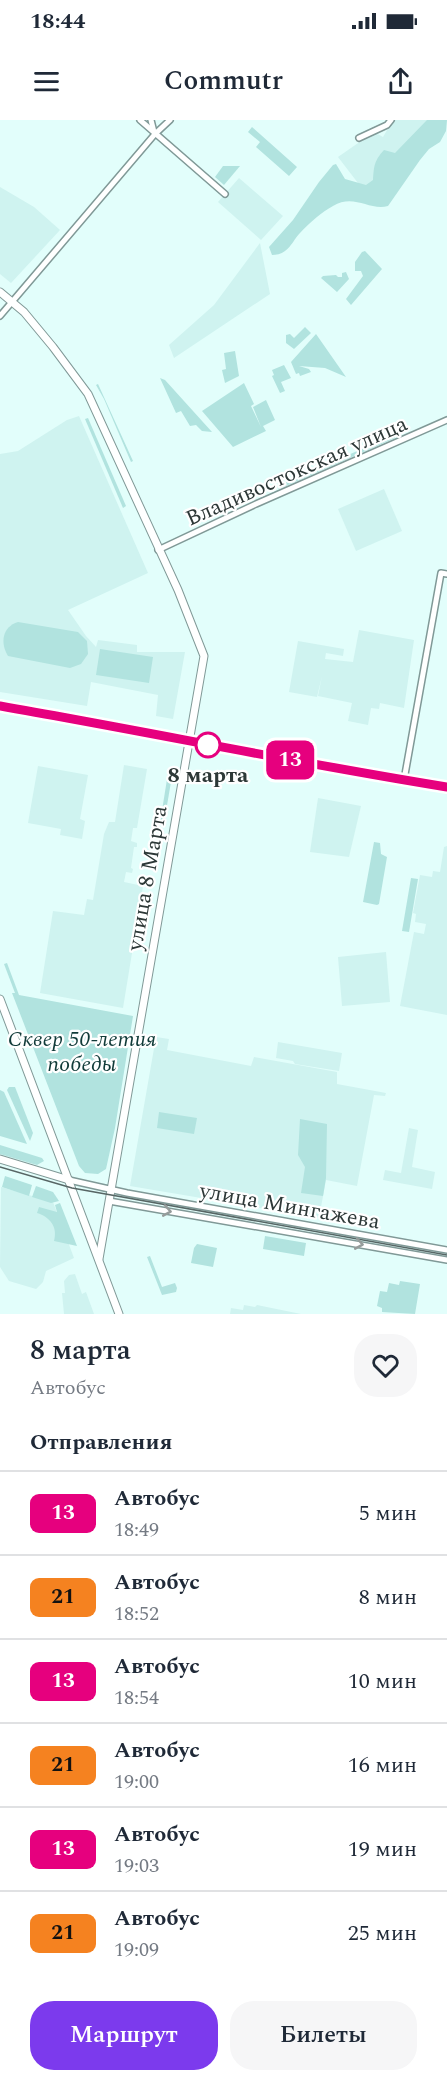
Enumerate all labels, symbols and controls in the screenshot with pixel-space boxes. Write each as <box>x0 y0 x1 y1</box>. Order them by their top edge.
text: 18:44 <box>30 5 85 38</box>
text: Commutr <box>164 60 283 102</box>
icon: menu <box>30 65 63 98</box>
icon: share <box>384 65 417 98</box>
street label: Владивостокская улица <box>180 407 413 535</box>
marker: 8 марта <box>195 732 221 758</box>
line badge: 13 <box>263 740 317 780</box>
text: 13 <box>278 744 302 776</box>
place label: 8 марта <box>168 759 249 792</box>
street label: улица 8 Марта <box>118 803 177 955</box>
park label: Сквер 50-летия победы <box>8 1023 157 1081</box>
street label: улица Мингажева <box>196 1174 383 1239</box>
one-way arrow <box>162 1204 172 1217</box>
one-way arrow <box>354 1238 364 1250</box>
text: 8 марта <box>30 1329 131 1372</box>
button: heart <box>354 1334 417 1397</box>
text: Автобус <box>30 1373 106 1403</box>
text: Отправления <box>30 1426 172 1459</box>
text: Автобус <box>114 1482 200 1515</box>
text: 13 <box>51 1497 75 1529</box>
text: 5 мин <box>359 1497 417 1530</box>
text: 18:49 <box>114 1515 159 1545</box>
text: Автобус <box>114 1566 200 1599</box>
text: 21 <box>51 1581 75 1613</box>
text: 8 мин <box>359 1581 417 1614</box>
text: 18:52 <box>114 1599 159 1629</box>
text: Автобус <box>114 1650 200 1683</box>
text: 13 <box>51 1665 75 1697</box>
text: 10 мин <box>348 1665 417 1698</box>
text: 18:54 <box>114 1683 159 1713</box>
text: Автобус <box>114 1734 200 1767</box>
text: 21 <box>51 1749 75 1781</box>
text: 16 мин <box>348 1749 417 1782</box>
text: 19:00 <box>114 1767 159 1797</box>
text: Автобус <box>114 1818 200 1851</box>
text: 13 <box>51 1833 75 1865</box>
text: 19 мин <box>348 1833 417 1866</box>
text: 19:03 <box>114 1851 159 1881</box>
text: Автобус <box>114 1902 200 1935</box>
text: 21 <box>51 1917 75 1949</box>
text: 25 мин <box>348 1917 417 1950</box>
text: 19:09 <box>114 1935 159 1965</box>
button: Маршрут <box>30 2001 218 2070</box>
button: Билеты <box>230 2001 417 2070</box>

